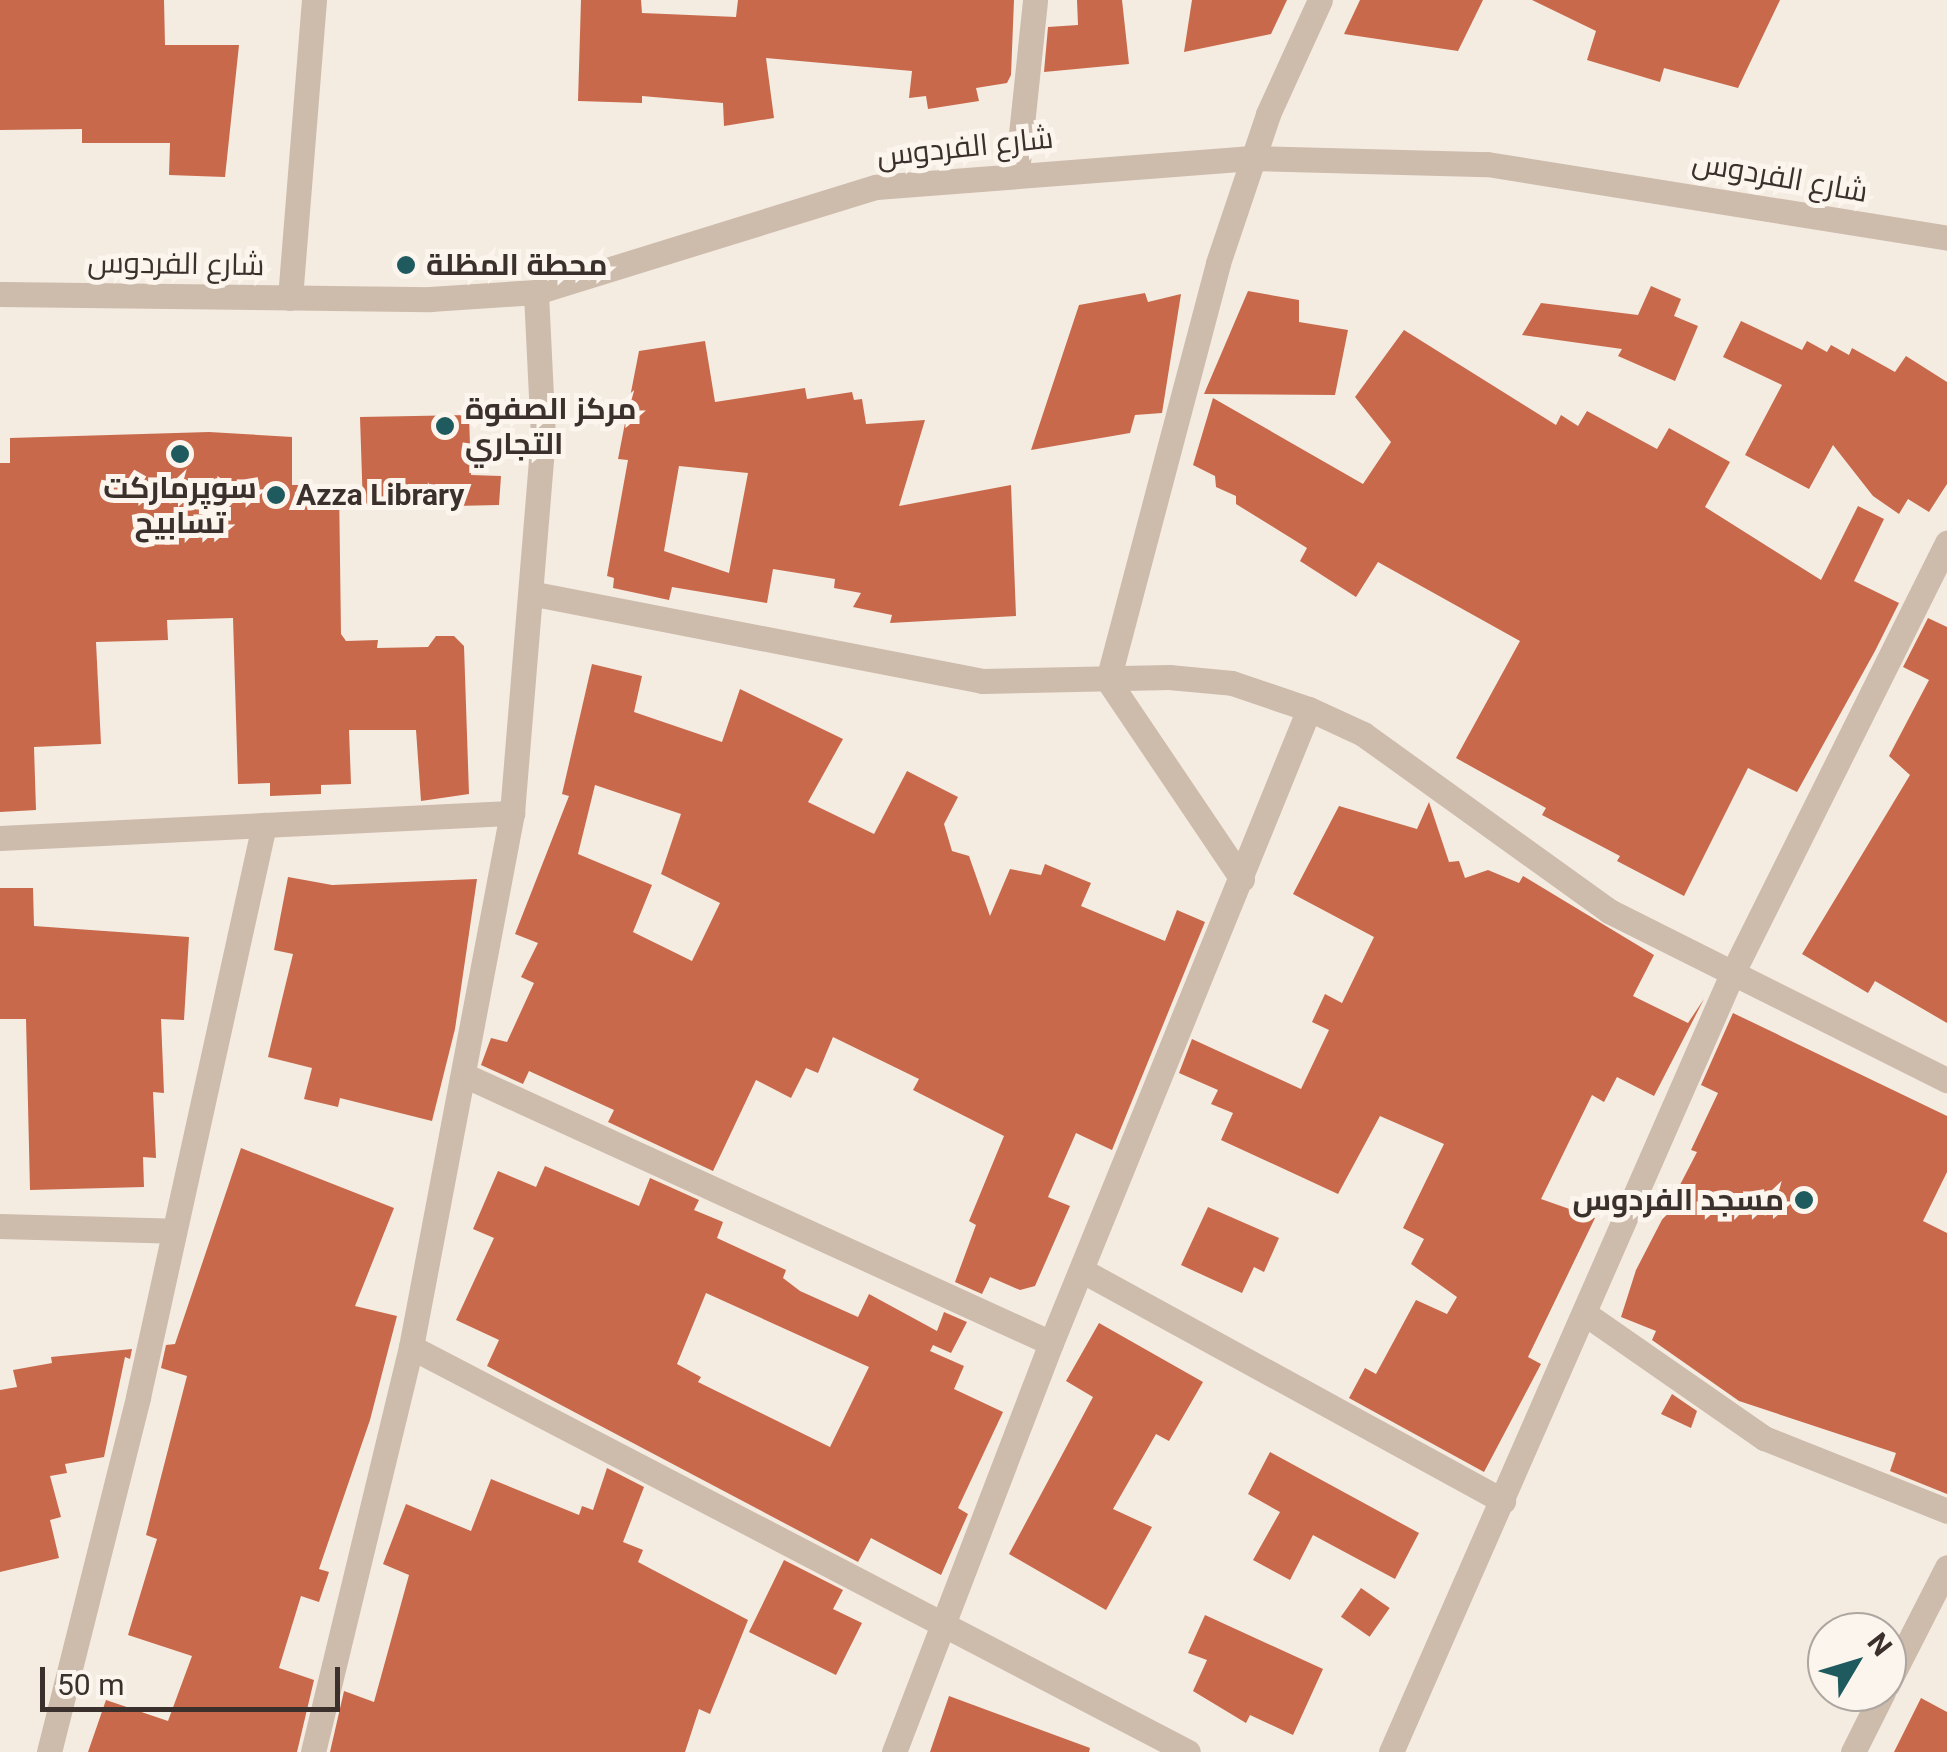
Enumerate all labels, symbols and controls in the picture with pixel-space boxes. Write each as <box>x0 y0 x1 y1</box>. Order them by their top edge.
street label: شارع الفردوس <box>875 120 1055 174</box>
street label: شارع الفردوس <box>1690 144 1870 210</box>
street label: شارع الفردوس <box>87 244 265 284</box>
place label: محطة المظلة <box>426 247 608 283</box>
marker: محطة المظلة <box>395 254 417 276</box>
place label: مركز الصفوة التجاري <box>465 391 636 462</box>
marker: مركز الصفوة التجاري <box>434 415 456 437</box>
marker: سوپرمارکت تسابيح <box>169 443 191 465</box>
place label: سوپرمارکت تسابيح <box>103 470 257 540</box>
place label: Azza Library <box>296 477 464 513</box>
marker: Azza Library <box>265 484 287 506</box>
place label: مسجد الفردوس <box>1573 1182 1784 1218</box>
marker: مسجد الفردوس <box>1793 1189 1815 1211</box>
north arrow <box>1807 1612 1907 1712</box>
text: N <box>1860 1627 1899 1662</box>
scale bar <box>45 1647 345 1709</box>
text: 50 m <box>57 1667 124 1702</box>

